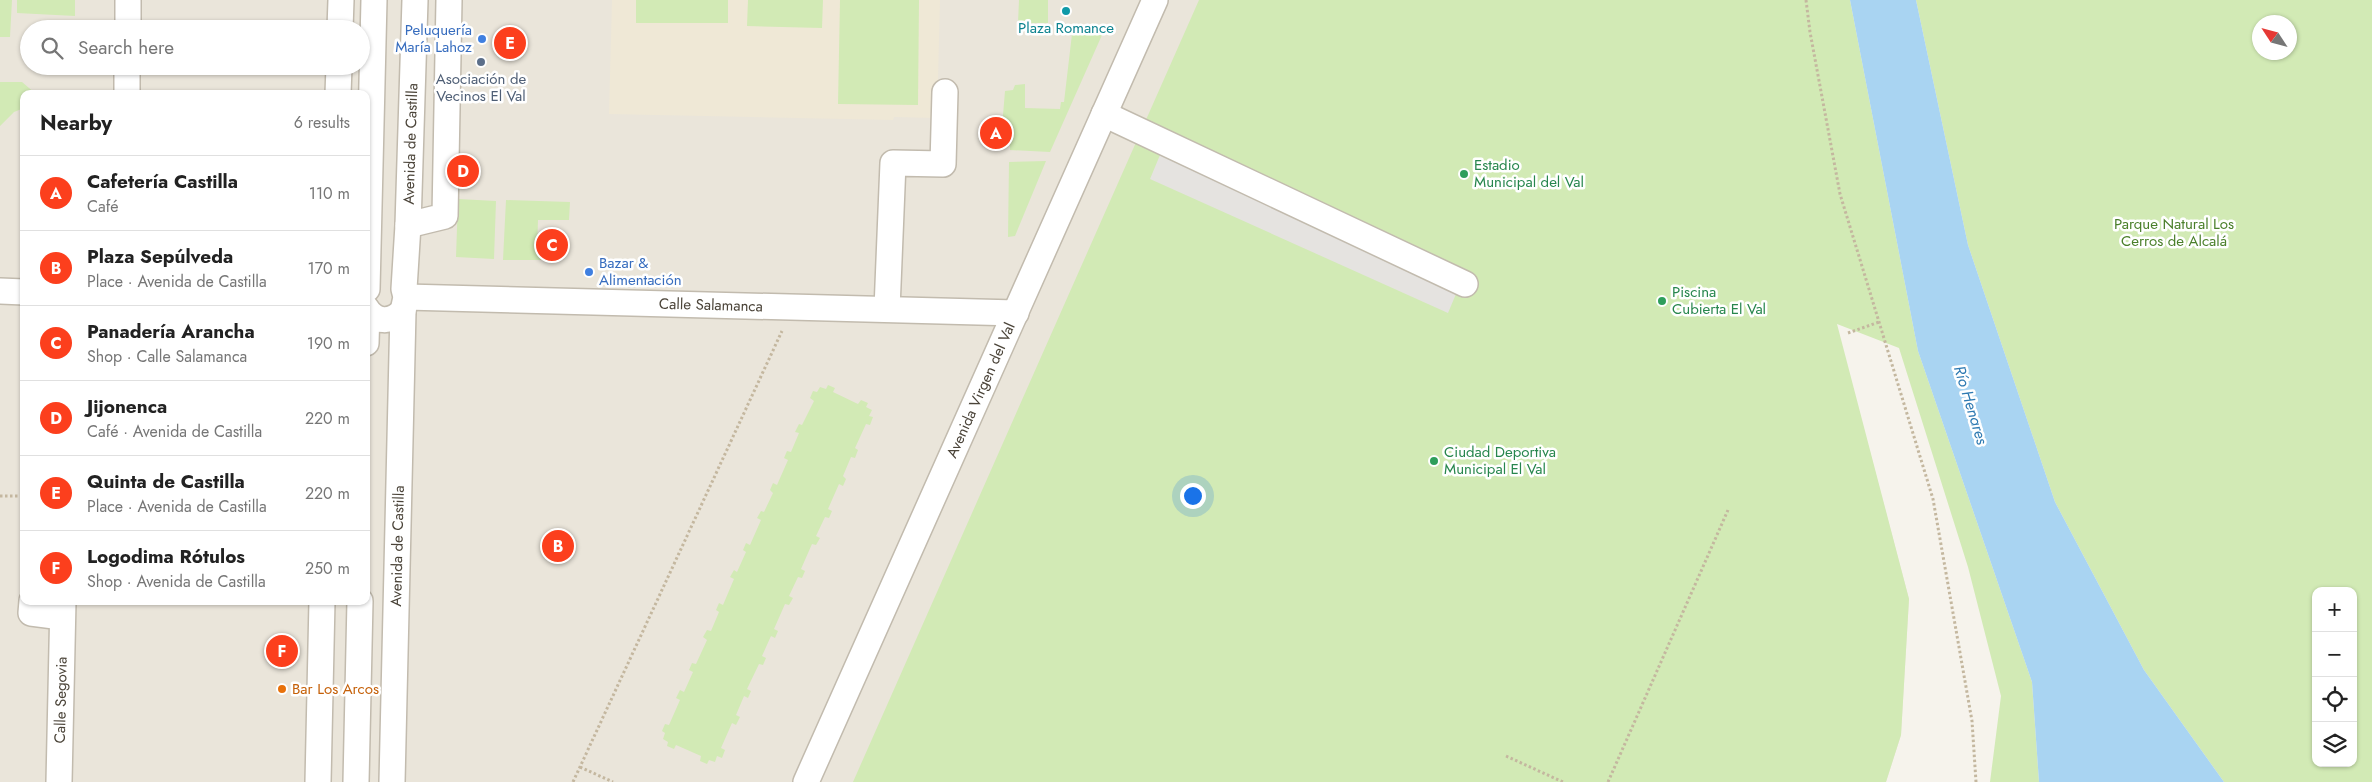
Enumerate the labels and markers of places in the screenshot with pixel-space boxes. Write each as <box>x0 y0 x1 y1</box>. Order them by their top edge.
marker: Plaza Romance <box>1060 5 1072 17</box>
place label: Plaza Romance <box>1018 17 1114 39</box>
place label: Peluquería María Lahoz <box>395 19 472 58</box>
pin: E <box>494 24 526 62</box>
marker: Peluquería María Lahoz <box>476 33 488 45</box>
marker: Asociación de Vecinos El Val <box>475 56 487 68</box>
place label: Asociación de Vecinos El Val <box>436 68 526 107</box>
pin: A <box>980 114 1012 152</box>
pin: D <box>447 152 479 190</box>
place label: Estadio Municipal del Val <box>1474 154 1584 193</box>
marker: Estadio Municipal del Val <box>1458 168 1470 180</box>
pin: C <box>536 226 568 264</box>
place label: Bazar & Alimentación <box>599 252 682 291</box>
marker: Bazar & Alimentación <box>583 266 595 278</box>
place label: Piscina Cubierta El Val <box>1672 281 1766 320</box>
marker: Piscina Cubierta El Val <box>1656 295 1668 307</box>
place label: Ciudad Deportiva Municipal El Val <box>1444 441 1556 480</box>
marker: Ciudad Deportiva Municipal El Val <box>1428 455 1440 467</box>
pin: B <box>542 527 574 565</box>
pin: F <box>266 632 298 670</box>
place label: Bar Los Arcos <box>292 678 379 700</box>
marker: Bar Los Arcos <box>276 683 288 695</box>

